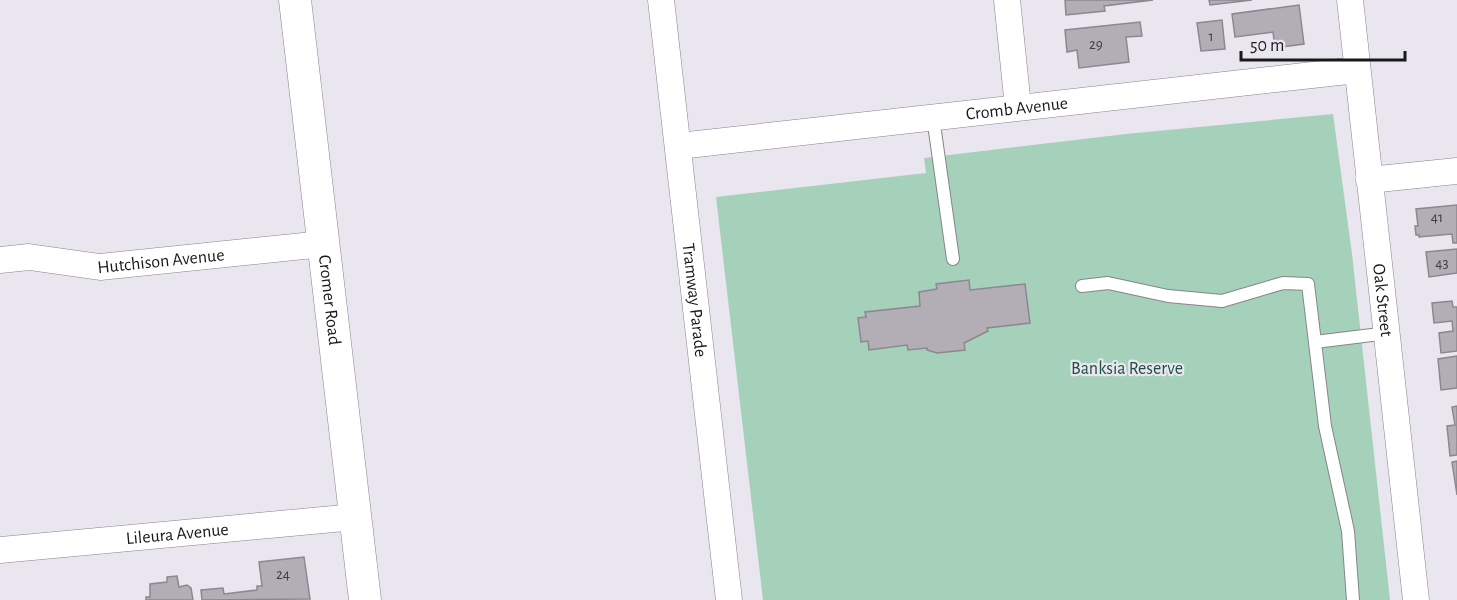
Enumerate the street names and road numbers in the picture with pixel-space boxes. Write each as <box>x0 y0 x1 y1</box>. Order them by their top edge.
street label: Cromb Avenue <box>965 94 1069 124</box>
street label: Tramway Parade <box>679 242 709 358</box>
street label: Hutchison Avenue <box>97 246 225 277</box>
street label: Cromer Road <box>315 254 343 346</box>
street label: Oak Street <box>1369 263 1395 338</box>
street label: Lileura Avenue <box>125 521 229 548</box>

